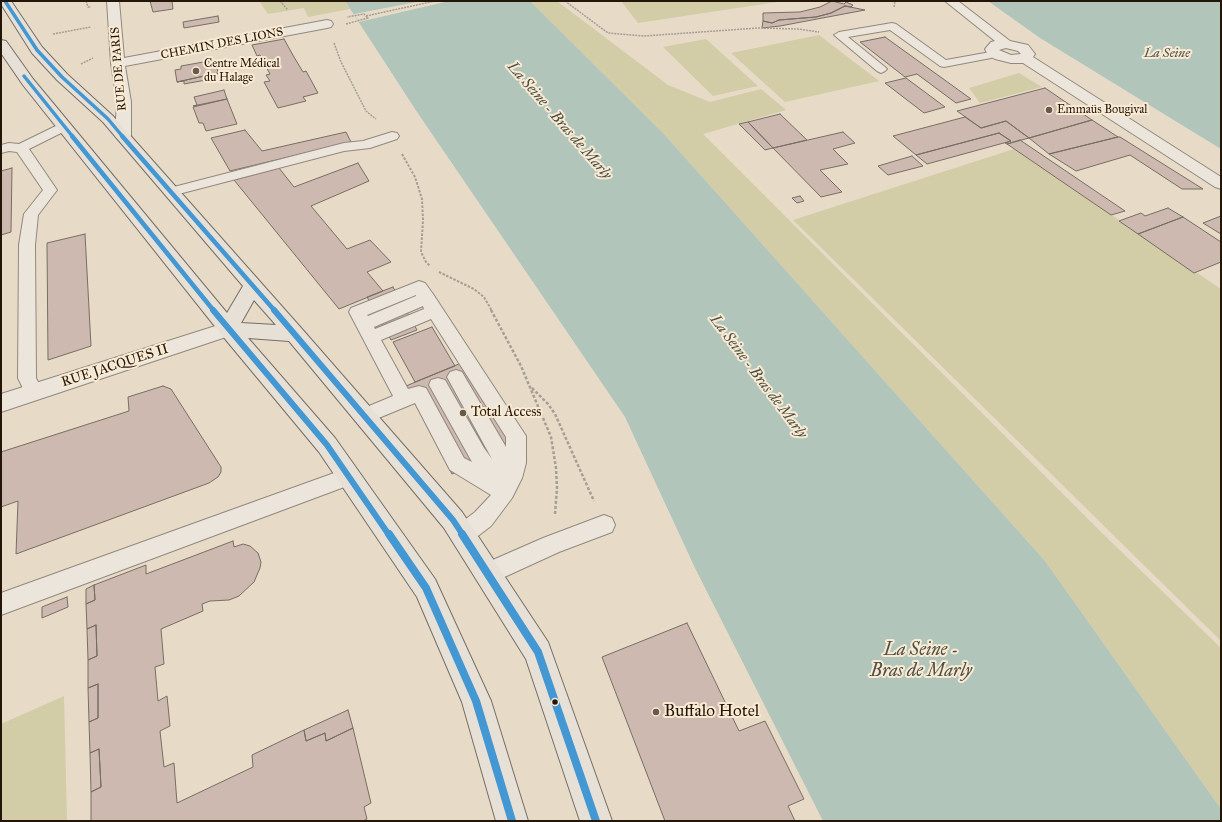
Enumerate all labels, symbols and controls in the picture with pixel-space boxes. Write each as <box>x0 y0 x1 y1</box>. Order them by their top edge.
street label: CHEMIN DES LIONS <box>159 25 285 63</box>
street label: RUE DE PARIS <box>108 26 130 112</box>
water label: La Seine <box>1144 46 1190 62</box>
place label: Centre Médical du Halage <box>204 57 280 85</box>
water label: La Seine - Bras de Marly <box>503 58 615 184</box>
marker: Centre Médical du Halage <box>191 66 201 76</box>
place label: Emmaüs Bougival <box>1057 103 1147 117</box>
marker: Emmaüs Bougival <box>1044 105 1054 115</box>
water label: La Seine - Bras de Marly <box>706 312 810 442</box>
street label: RUE JACQUES II <box>59 341 171 391</box>
place label: Total Access <box>471 405 541 421</box>
marker: Total Access <box>458 408 468 418</box>
water label: La Seine - Bras de Marly <box>870 640 972 682</box>
unlabelled marker <box>550 697 560 707</box>
place label: Buffalo Hotel <box>664 702 759 722</box>
marker: Buffalo Hotel <box>651 707 661 717</box>

